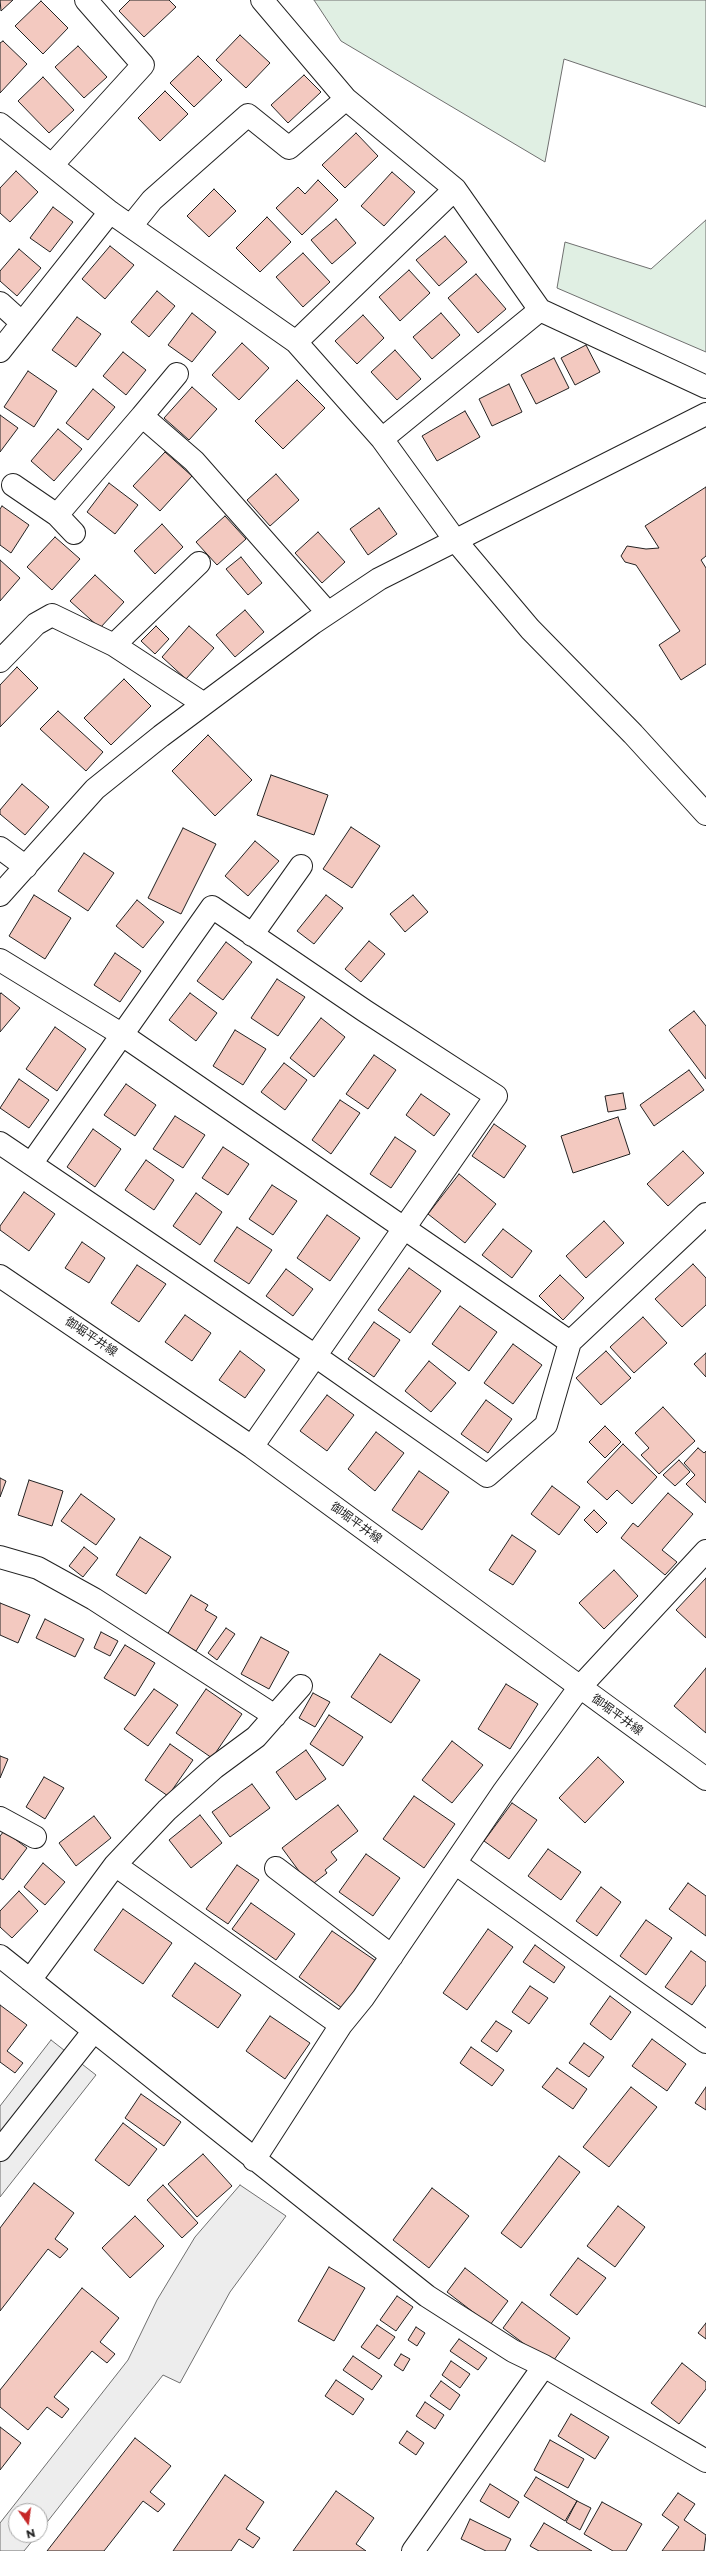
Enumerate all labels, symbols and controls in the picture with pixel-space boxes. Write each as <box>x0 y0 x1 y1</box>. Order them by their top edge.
street label: 御堀平井線 <box>62 1314 120 1360</box>
street label: 御堀平井線 <box>327 1500 385 1546</box>
street label: 御堀平井線 <box>588 1692 646 1738</box>
north arrow <box>8 2503 48 2543</box>
text: N <box>25 2526 37 2542</box>

